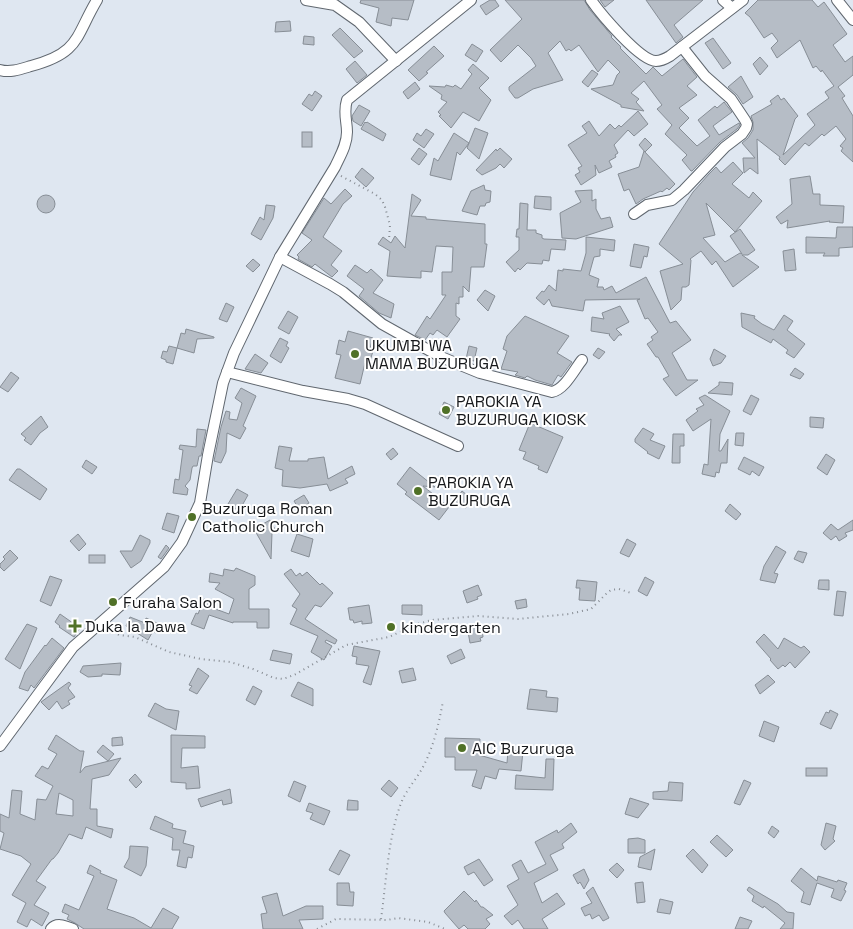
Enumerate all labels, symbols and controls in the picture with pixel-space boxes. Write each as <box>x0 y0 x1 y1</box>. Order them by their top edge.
place label: UKUMBI WA MAMA BUZURUGA <box>365 335 499 374</box>
marker: UKUMBI WA MAMA BUZURUGA <box>349 348 361 360</box>
place label: PAROKIA YA BUZURUGA KIOSK <box>456 391 587 430</box>
marker: PAROKIA YA BUZURUGA KIOSK <box>440 404 452 416</box>
place label: PAROKIA YA BUZURUGA <box>428 472 514 511</box>
marker: PAROKIA YA BUZURUGA <box>412 485 424 497</box>
place label: Buzuruga Roman Catholic Church <box>202 498 333 537</box>
marker: Buzuruga Roman Catholic Church <box>186 511 198 523</box>
place label: Furaha Salon <box>123 592 222 613</box>
marker: Furaha Salon <box>107 596 119 608</box>
place label: Duka la Dawa <box>85 616 186 637</box>
place label: kindergarten <box>401 617 501 638</box>
marker: Duka la Dawa <box>69 620 81 632</box>
marker: kindergarten <box>385 621 397 633</box>
place label: AIC Buzuruga <box>472 738 574 759</box>
marker: AIC Buzuruga <box>456 742 468 754</box>

